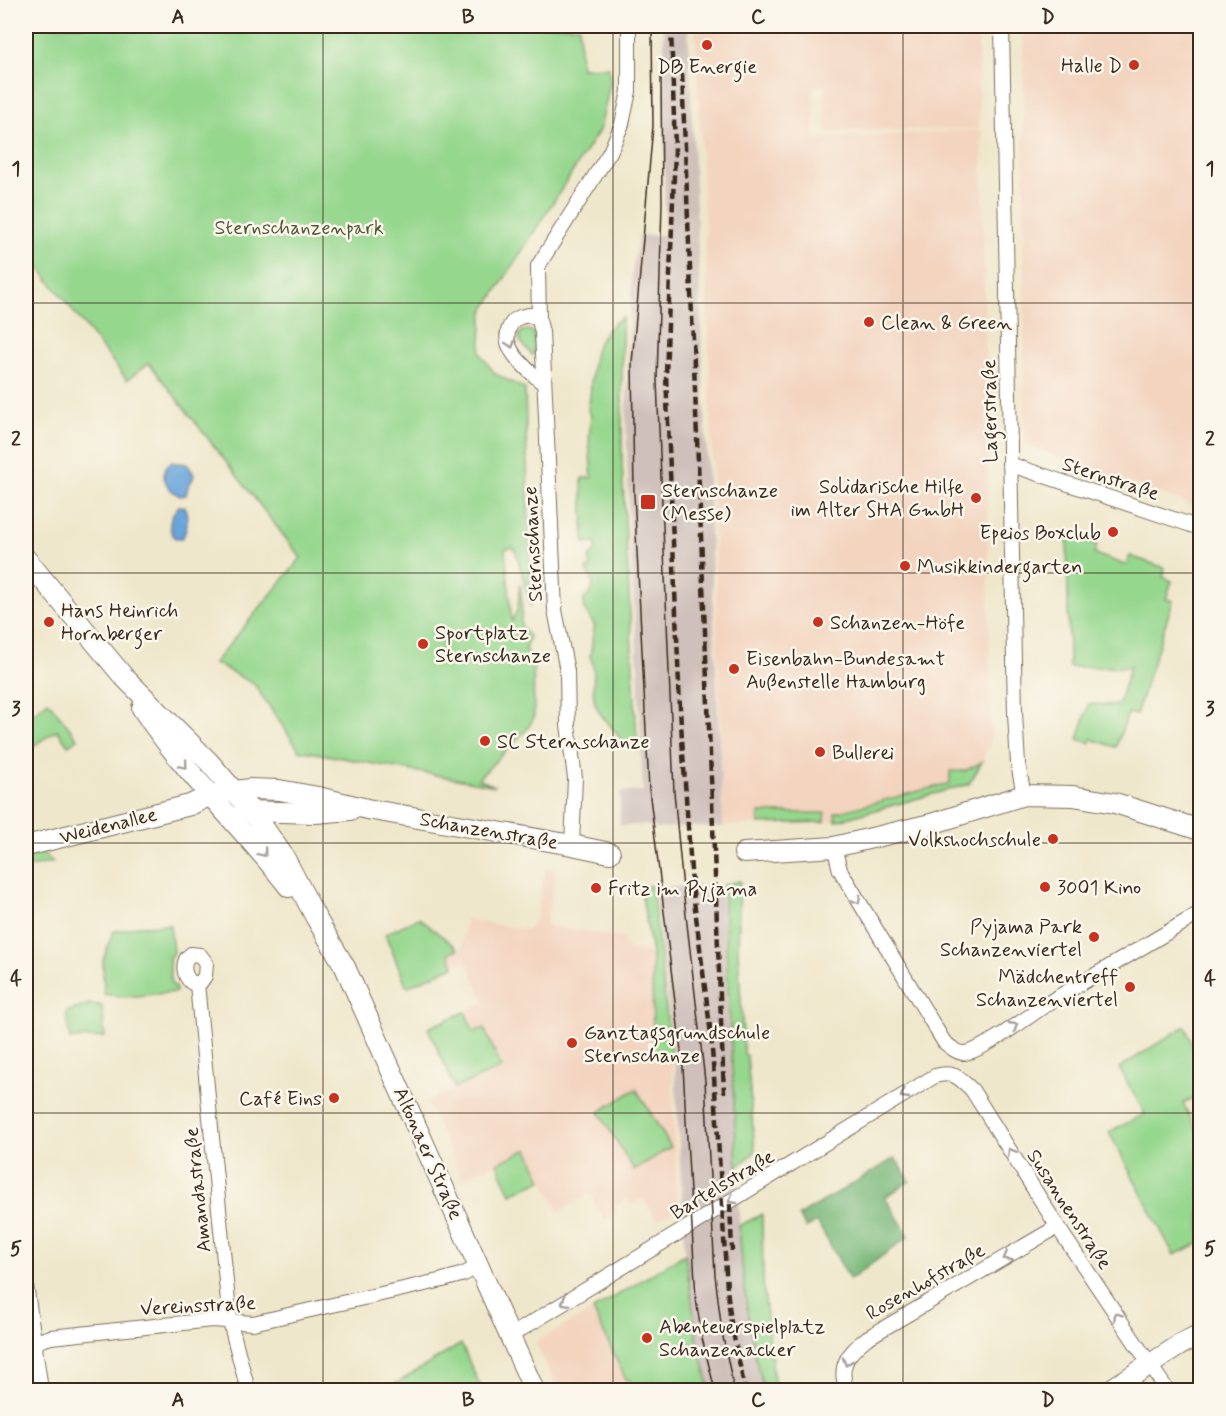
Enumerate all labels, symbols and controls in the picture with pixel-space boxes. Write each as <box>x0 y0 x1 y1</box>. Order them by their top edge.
text: A <box>171 4 185 31</box>
text: B <box>462 4 475 31</box>
text: C <box>751 4 766 31</box>
text: D <box>1041 4 1055 31</box>
marker: DB Energie <box>700 38 714 52</box>
place label: Halle D <box>1061 53 1122 80</box>
place label: DB Energie <box>657 54 757 83</box>
marker: Halle D <box>1127 58 1141 72</box>
text: 1 <box>12 156 20 183</box>
text: 1 <box>1206 156 1214 183</box>
park label: Sternschanzenpark <box>214 215 384 242</box>
place label: Clean & Green <box>881 310 1013 337</box>
marker: Clean & Green <box>862 315 876 329</box>
one-way arrow <box>503 338 516 349</box>
street label: Lagerstraße <box>976 359 1007 463</box>
text: 2 <box>11 426 21 453</box>
text: 2 <box>1205 426 1215 453</box>
street label: Sternstraße <box>1059 451 1163 508</box>
place label: Solidarische Hilfe im Alter SHA GmbH <box>791 474 964 524</box>
place label: Sternschanze (Messe) <box>662 478 778 528</box>
street label: Sternschanze <box>517 485 550 603</box>
marker: Solidarische Hilfe im Alter SHA GmbH <box>969 491 983 505</box>
marker: Sternschanze (Messe) <box>639 493 657 511</box>
place label: Epeios Boxclub <box>980 520 1101 547</box>
marker: Epeios Boxclub <box>1106 525 1120 539</box>
place label: Musikkindergarten <box>917 554 1083 583</box>
marker: Musikkindergarten <box>898 559 912 573</box>
place label: Hans Heinrich Hornberger <box>61 598 178 650</box>
place label: Schanzen-Höfe <box>830 610 965 637</box>
marker: Hans Heinrich Hornberger <box>42 615 56 629</box>
marker: Schanzen-Höfe <box>811 615 825 629</box>
place label: Sportplatz Sternschanze <box>435 620 551 670</box>
marker: Sportplatz Sternschanze <box>416 637 430 651</box>
place label: Eisenbahn-Bundesamt Außenstelle Hamburg <box>746 646 945 696</box>
marker: Eisenbahn-Bundesamt Außenstelle Hamburg <box>727 662 741 676</box>
text: 3 <box>11 696 21 723</box>
text: 3 <box>1205 696 1215 723</box>
place label: SC Sternschanze <box>497 729 650 756</box>
marker: SC Sternschanze <box>478 734 492 748</box>
place label: Bullerei <box>832 740 894 767</box>
marker: Bullerei <box>813 745 827 759</box>
one-way arrow <box>176 758 187 769</box>
street label: Weidenallee <box>57 801 160 852</box>
street label: Schanzenstraße <box>418 806 560 857</box>
place label: Volkshochschule <box>908 827 1041 854</box>
marker: Volkshochschule <box>1046 832 1060 846</box>
one-way arrow <box>255 846 266 857</box>
place label: 3001 Kino <box>1057 875 1141 902</box>
place label: Fritz im Pyjama <box>608 876 757 903</box>
marker: 3001 Kino <box>1038 880 1052 894</box>
marker: Fritz im Pyjama <box>589 881 603 895</box>
one-way arrow <box>850 894 862 904</box>
place label: Pyjama Park Schanzenviertel <box>940 914 1082 964</box>
marker: Pyjama Park Schanzenviertel <box>1087 930 1101 944</box>
place label: Mädchentreff Schanzenviertel <box>976 964 1118 1014</box>
text: 4 <box>10 966 22 993</box>
text: 4 <box>1204 966 1216 993</box>
marker: Mädchentreff Schanzenviertel <box>1123 980 1137 994</box>
place label: Ganztagsgrundschule Sternschanze <box>584 1020 770 1070</box>
one-way arrow <box>1007 1022 1018 1033</box>
marker: Ganztagsgrundschule Sternschanze <box>565 1036 579 1050</box>
street label: Altonaer Straße <box>386 1083 469 1224</box>
place label: Café Eins <box>239 1086 322 1113</box>
one-way arrow <box>900 1087 910 1099</box>
marker: Café Eins <box>327 1091 341 1105</box>
street label: Amandastraße <box>178 1126 218 1254</box>
street label: Bartelsstraße <box>666 1144 780 1227</box>
street label: Susannenstraße <box>1020 1144 1118 1275</box>
one-way arrow <box>1007 1148 1019 1158</box>
one-way arrow <box>728 1193 738 1205</box>
text: 5 <box>10 1236 22 1263</box>
text: 5 <box>1204 1236 1216 1263</box>
street label: Rosenhofstraße <box>861 1237 990 1327</box>
one-way arrow <box>1003 1249 1013 1261</box>
street label: Vereinsstraße <box>140 1290 257 1323</box>
one-way arrow <box>561 1295 571 1307</box>
one-way arrow <box>1113 1312 1124 1323</box>
place label: Abenteuerspielplatz Schanzenacker <box>659 1314 825 1364</box>
marker: Abenteuerspielplatz Schanzenacker <box>640 1331 654 1345</box>
one-way arrow <box>842 1357 854 1367</box>
text: A <box>171 1387 185 1414</box>
text: B <box>462 1387 475 1414</box>
text: C <box>751 1387 766 1414</box>
text: D <box>1041 1387 1055 1414</box>

